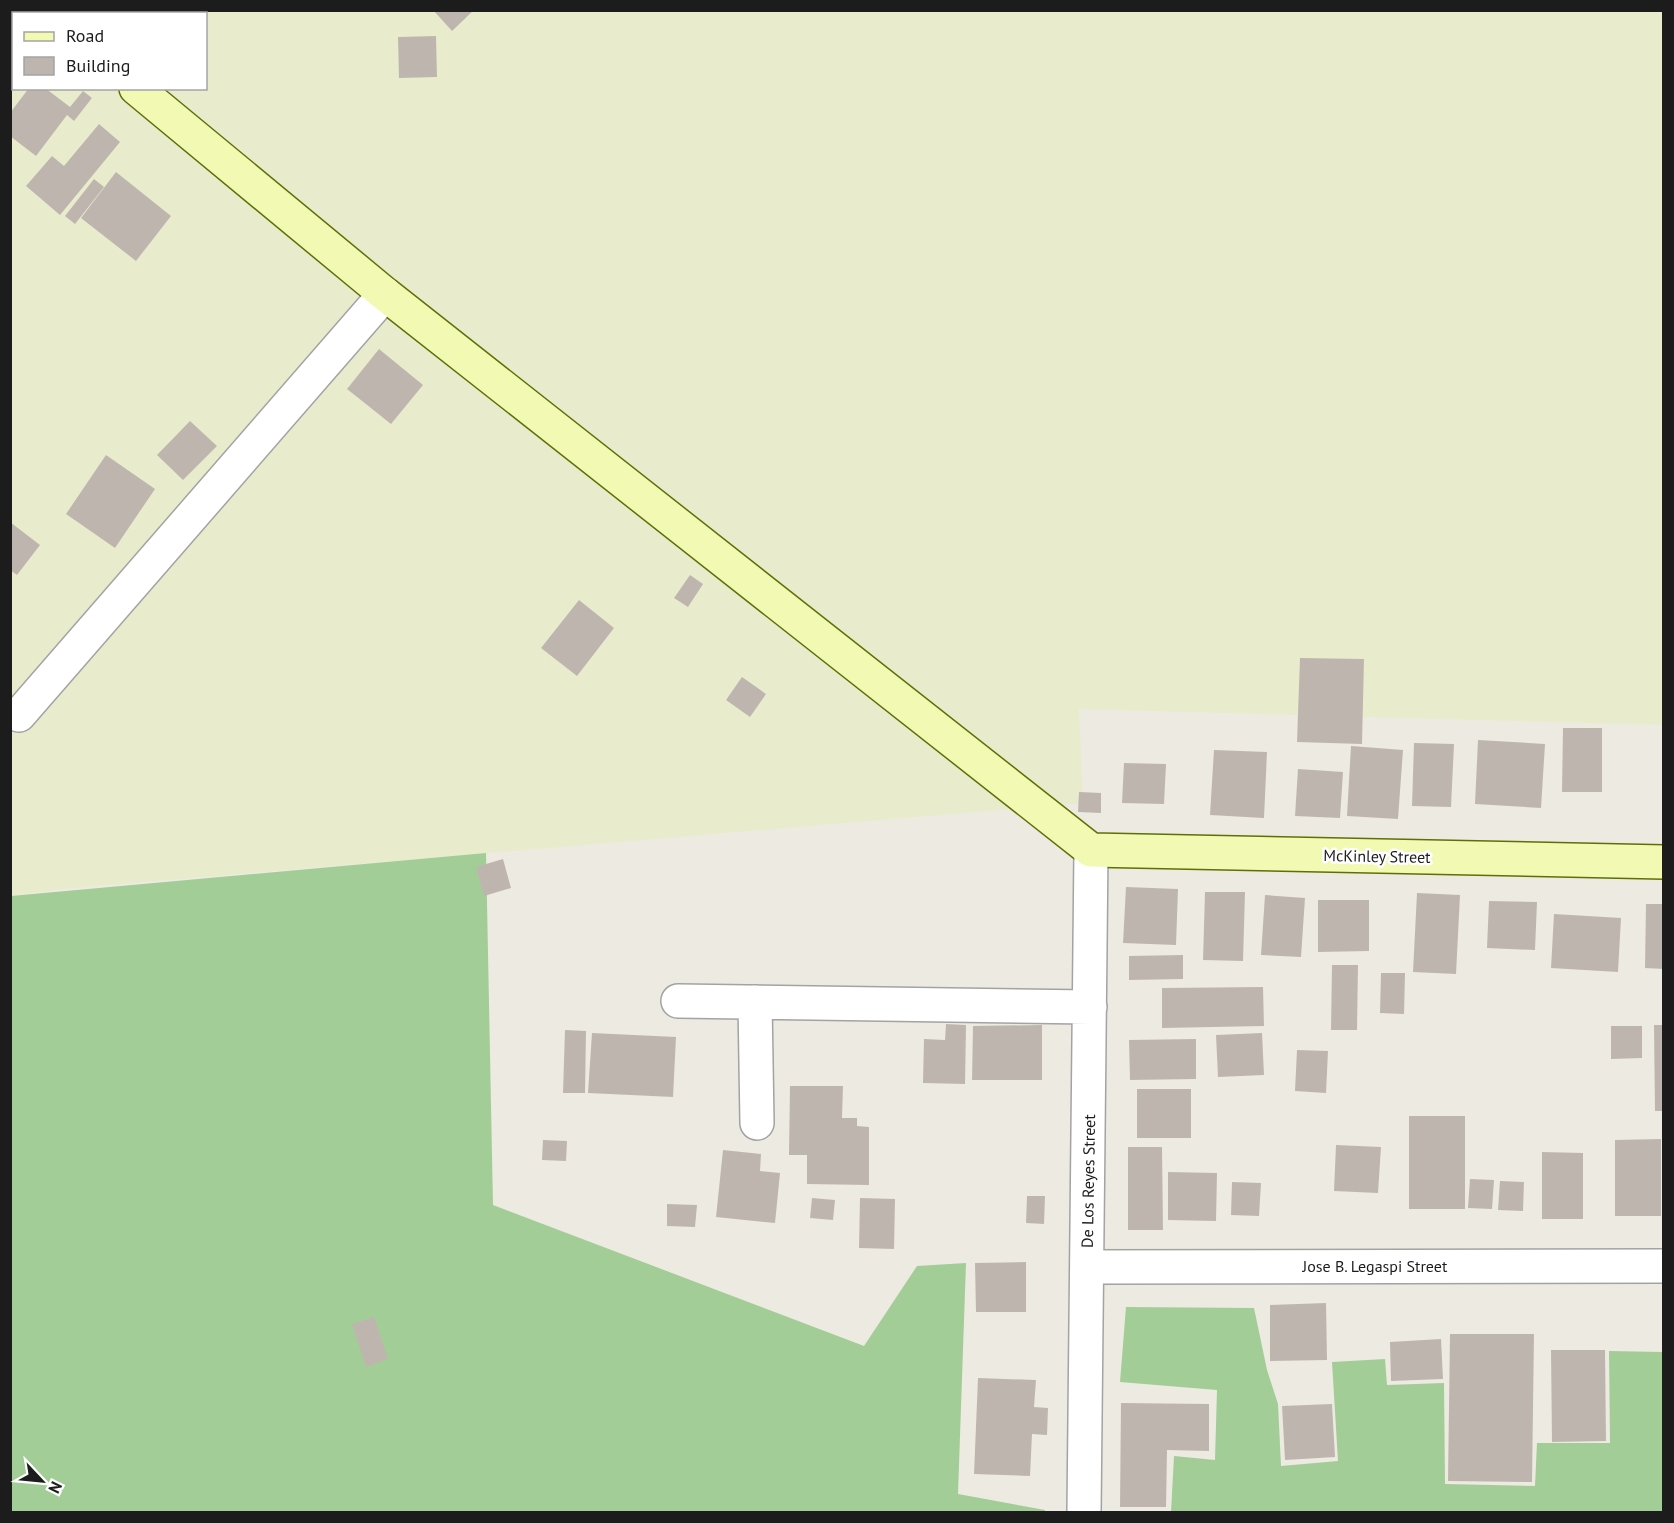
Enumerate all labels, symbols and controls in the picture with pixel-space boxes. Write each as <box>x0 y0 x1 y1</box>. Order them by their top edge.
legend <box>12 12 207 90</box>
text: Road <box>66 24 104 47</box>
text: Building <box>66 54 130 77</box>
street label: McKinley Street <box>1323 845 1431 867</box>
street label: De Los Reyes Street <box>1077 1113 1099 1248</box>
street label: Jose B. Legaspi Street <box>1302 1256 1448 1276</box>
north arrow <box>12 1451 72 1511</box>
text: N <box>44 1478 67 1497</box>

